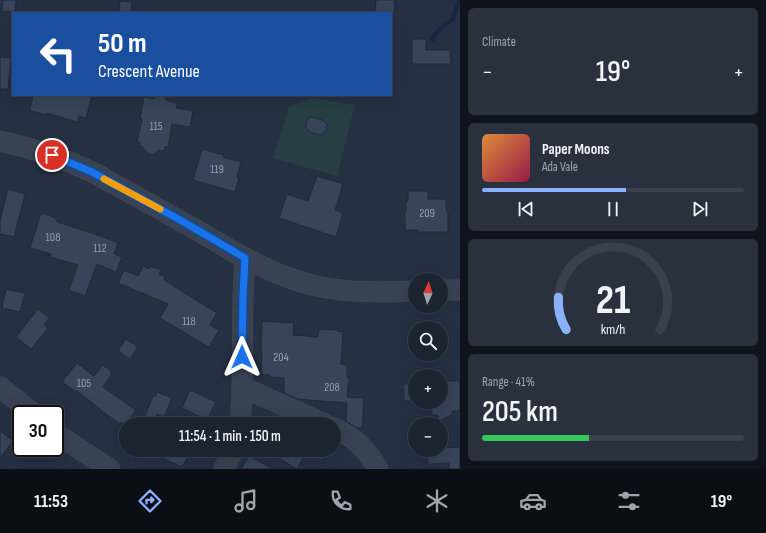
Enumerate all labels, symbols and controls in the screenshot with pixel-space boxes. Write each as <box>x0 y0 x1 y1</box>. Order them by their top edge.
text: 50 m <box>98 27 147 60</box>
icon: left <box>32 28 84 80</box>
text: Climate <box>482 34 516 50</box>
text: 19° <box>596 54 630 90</box>
text: − <box>482 59 493 86</box>
text: + <box>733 59 744 86</box>
text: Crescent Avenue <box>98 61 200 82</box>
house number: 115 <box>149 119 163 134</box>
pin <box>35 138 69 172</box>
text: Paper Moons <box>542 140 610 159</box>
icon: arrive <box>41 144 63 166</box>
text: Ada Vale <box>542 159 578 175</box>
house number: 119 <box>210 162 224 177</box>
icon: previous <box>515 198 537 220</box>
icon: pause <box>602 198 624 220</box>
icon: next <box>689 198 711 220</box>
house number: 209 <box>419 206 435 221</box>
house number: 108 <box>46 230 60 245</box>
house number: 112 <box>93 241 107 256</box>
north arrow <box>408 273 448 313</box>
map controls <box>408 273 448 457</box>
text: 21 <box>596 276 630 325</box>
house number: 118 <box>182 314 196 329</box>
button: search <box>408 321 448 361</box>
text: km/h <box>601 321 625 338</box>
position arrow <box>221 336 263 378</box>
house number: 204 <box>273 350 289 365</box>
button: + <box>408 369 448 409</box>
text: Range · 41% <box>482 374 535 390</box>
house number: 105 <box>77 376 91 391</box>
house number: 208 <box>324 380 340 395</box>
text: 205 km <box>482 394 558 430</box>
speed limit sign: 30 <box>12 405 64 457</box>
button: − <box>408 417 448 457</box>
text: 11:54 · 1 min · 150 m <box>179 427 281 446</box>
icon: directions <box>136 487 164 515</box>
icon: music <box>232 487 260 515</box>
icon: phone <box>327 487 355 515</box>
icon: climate <box>423 487 451 515</box>
icon: car <box>519 487 547 515</box>
icon: filters <box>615 487 643 515</box>
text: 11:53 <box>34 491 68 512</box>
text: 19° <box>711 491 732 512</box>

